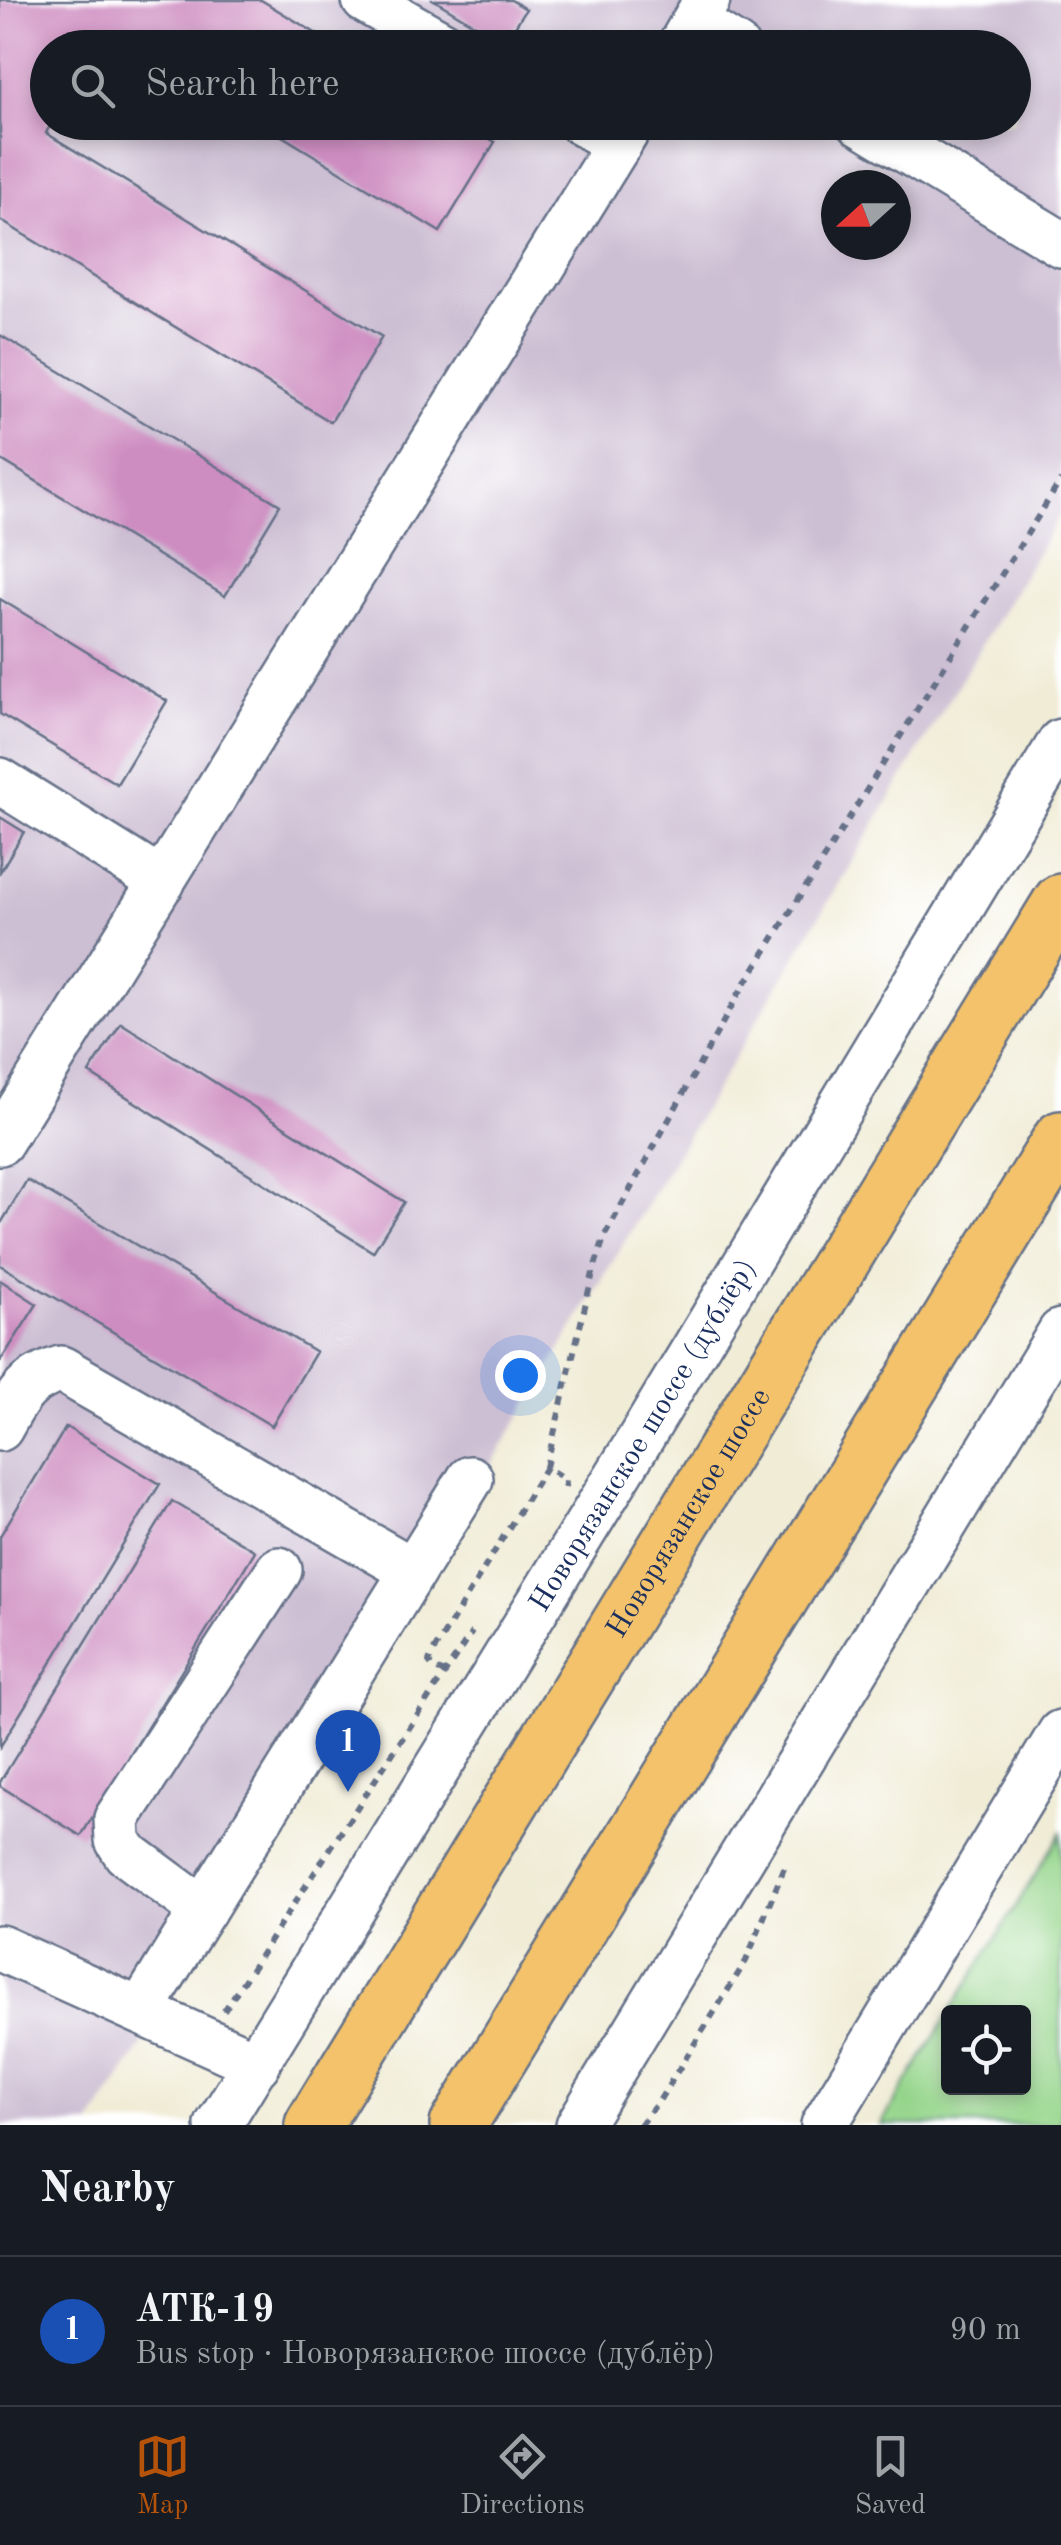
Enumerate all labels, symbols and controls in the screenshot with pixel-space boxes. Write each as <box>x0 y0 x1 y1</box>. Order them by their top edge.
search box <box>30 30 1031 140</box>
icon: search <box>65 58 120 113</box>
text: Search here <box>145 66 340 104</box>
north arrow <box>821 170 911 260</box>
street label: Новорязанское шоссе (дублёр) <box>522 1251 762 1619</box>
your location <box>495 1350 546 1401</box>
street label: Новорязанское шоссе <box>598 1381 776 1645</box>
pin: 1 <box>316 1710 380 1792</box>
map controls <box>941 2005 1031 2095</box>
button: locate <box>941 2005 1031 2095</box>
text: Nearby <box>40 2169 176 2211</box>
text: АТК-19 <box>135 2292 274 2330</box>
text: 1 <box>63 2315 82 2347</box>
text: 90 m <box>950 2315 1021 2347</box>
text: Bus stop · Новорязанское шоссе (дублёр) <box>135 2339 715 2371</box>
tab: Map <box>135 2429 190 2524</box>
tab: Directions <box>460 2429 585 2524</box>
tab: Saved <box>855 2429 926 2524</box>

